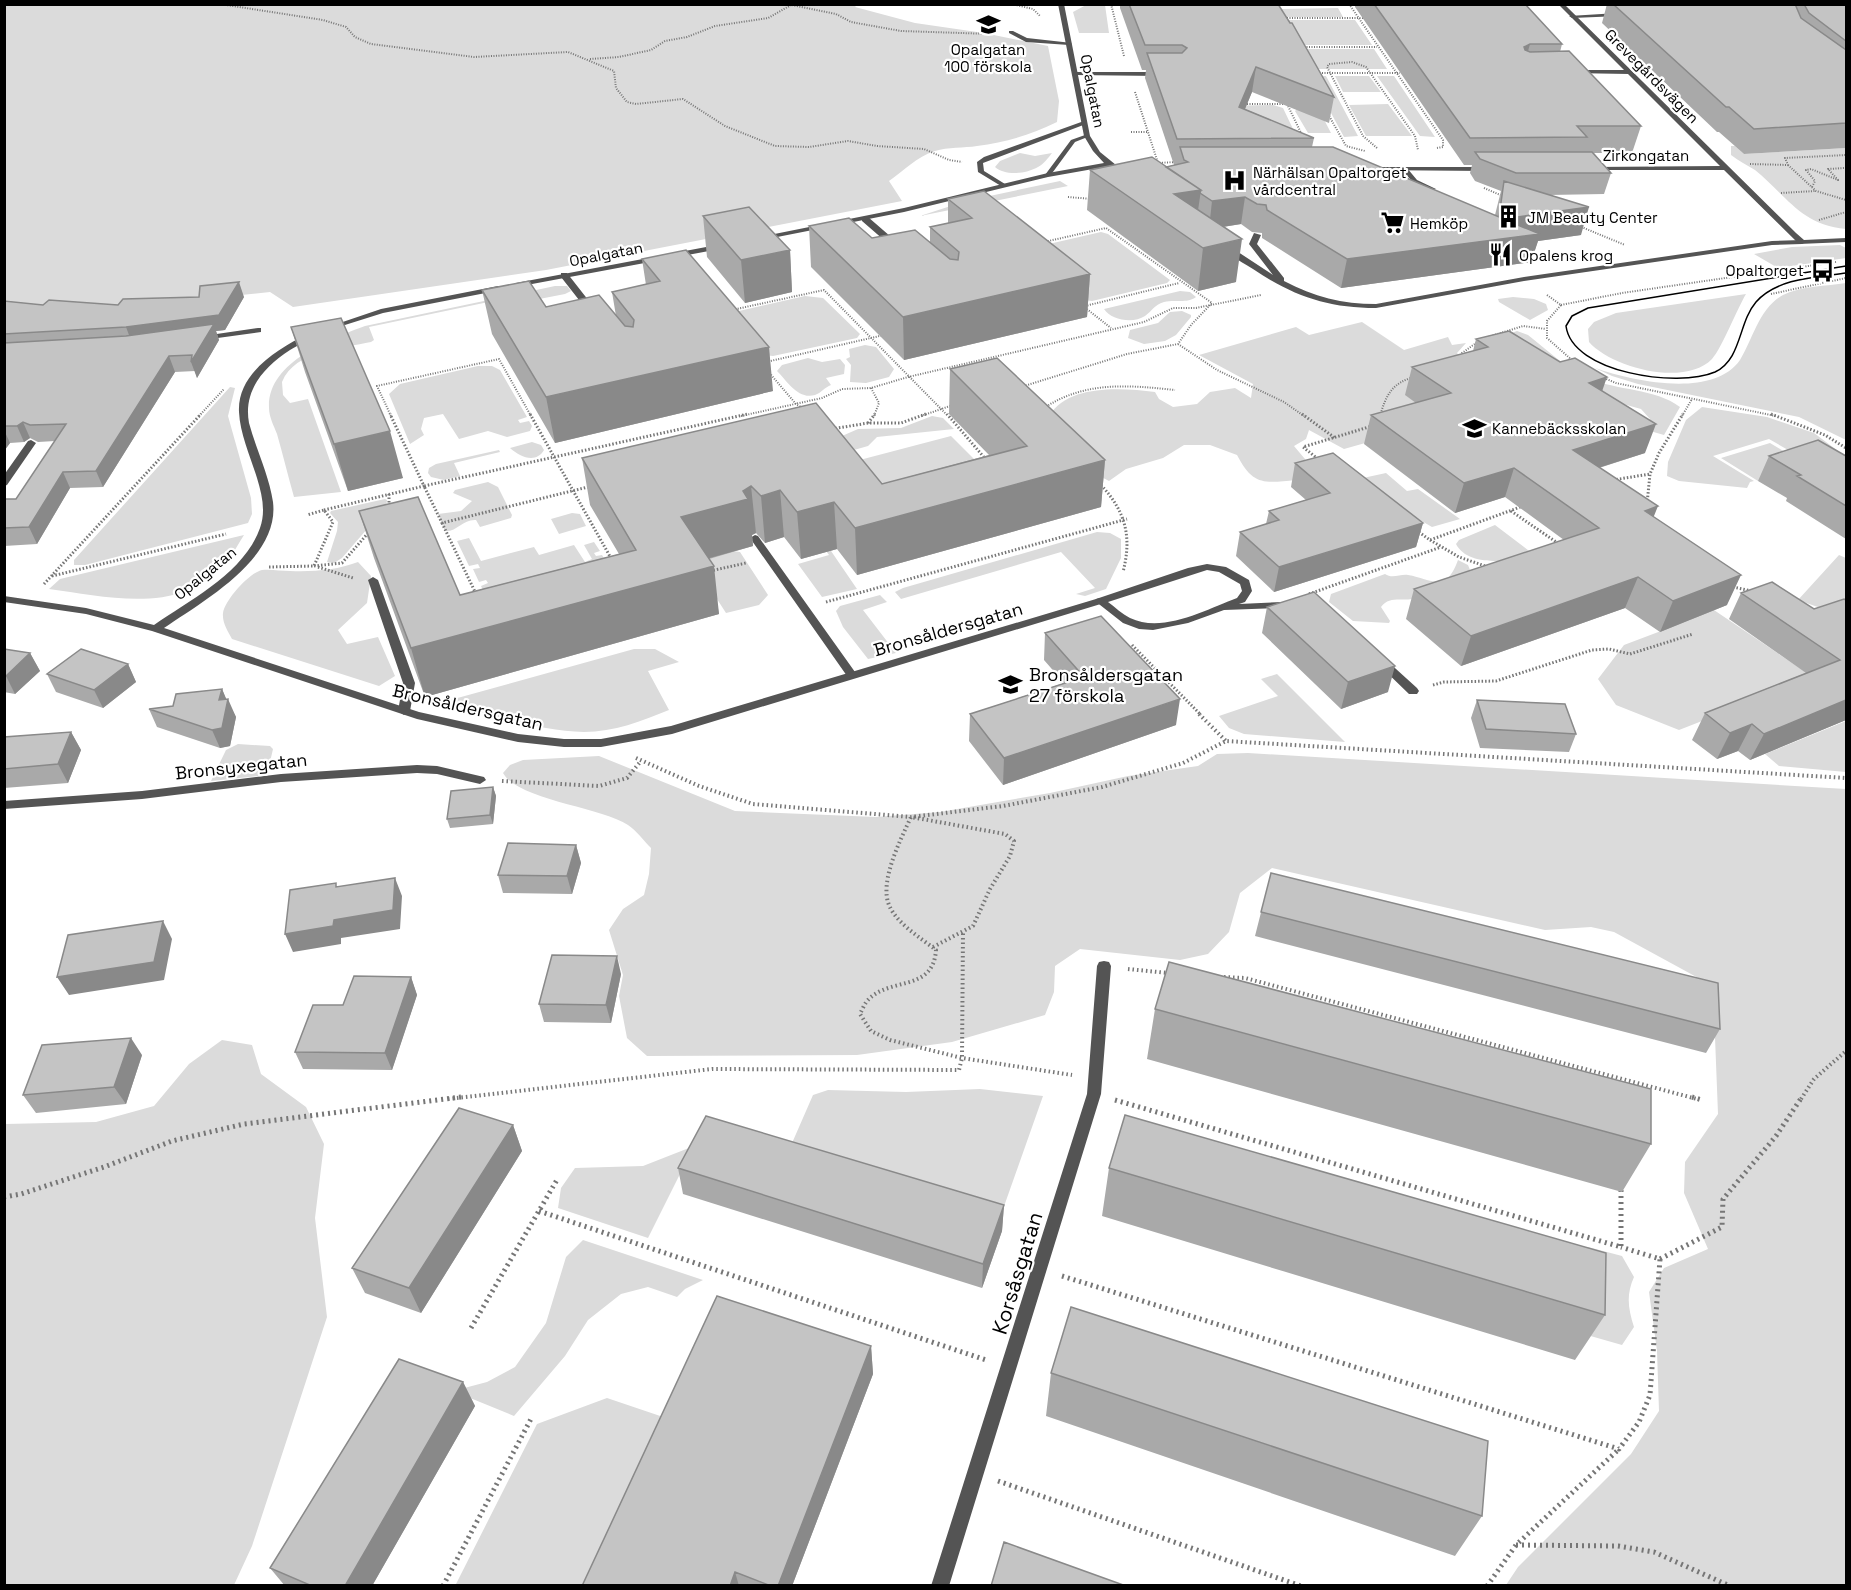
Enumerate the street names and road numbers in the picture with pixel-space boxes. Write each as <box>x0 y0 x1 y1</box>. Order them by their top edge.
street label: Grevegårdsvägen <box>1601 25 1703 127</box>
street label: Opalgatan <box>1077 53 1109 129</box>
street label: Zirkongatan <box>1603 146 1689 165</box>
street label: Opalgatan <box>568 238 644 270</box>
street label: Opalgatan <box>170 542 240 604</box>
street label: Bronsåldersgatan <box>871 597 1025 661</box>
street label: Bronsåldersgatan <box>390 678 546 736</box>
street label: Bronsyxegatan <box>174 748 308 784</box>
street label: Korsåsgatan <box>986 1209 1048 1337</box>

